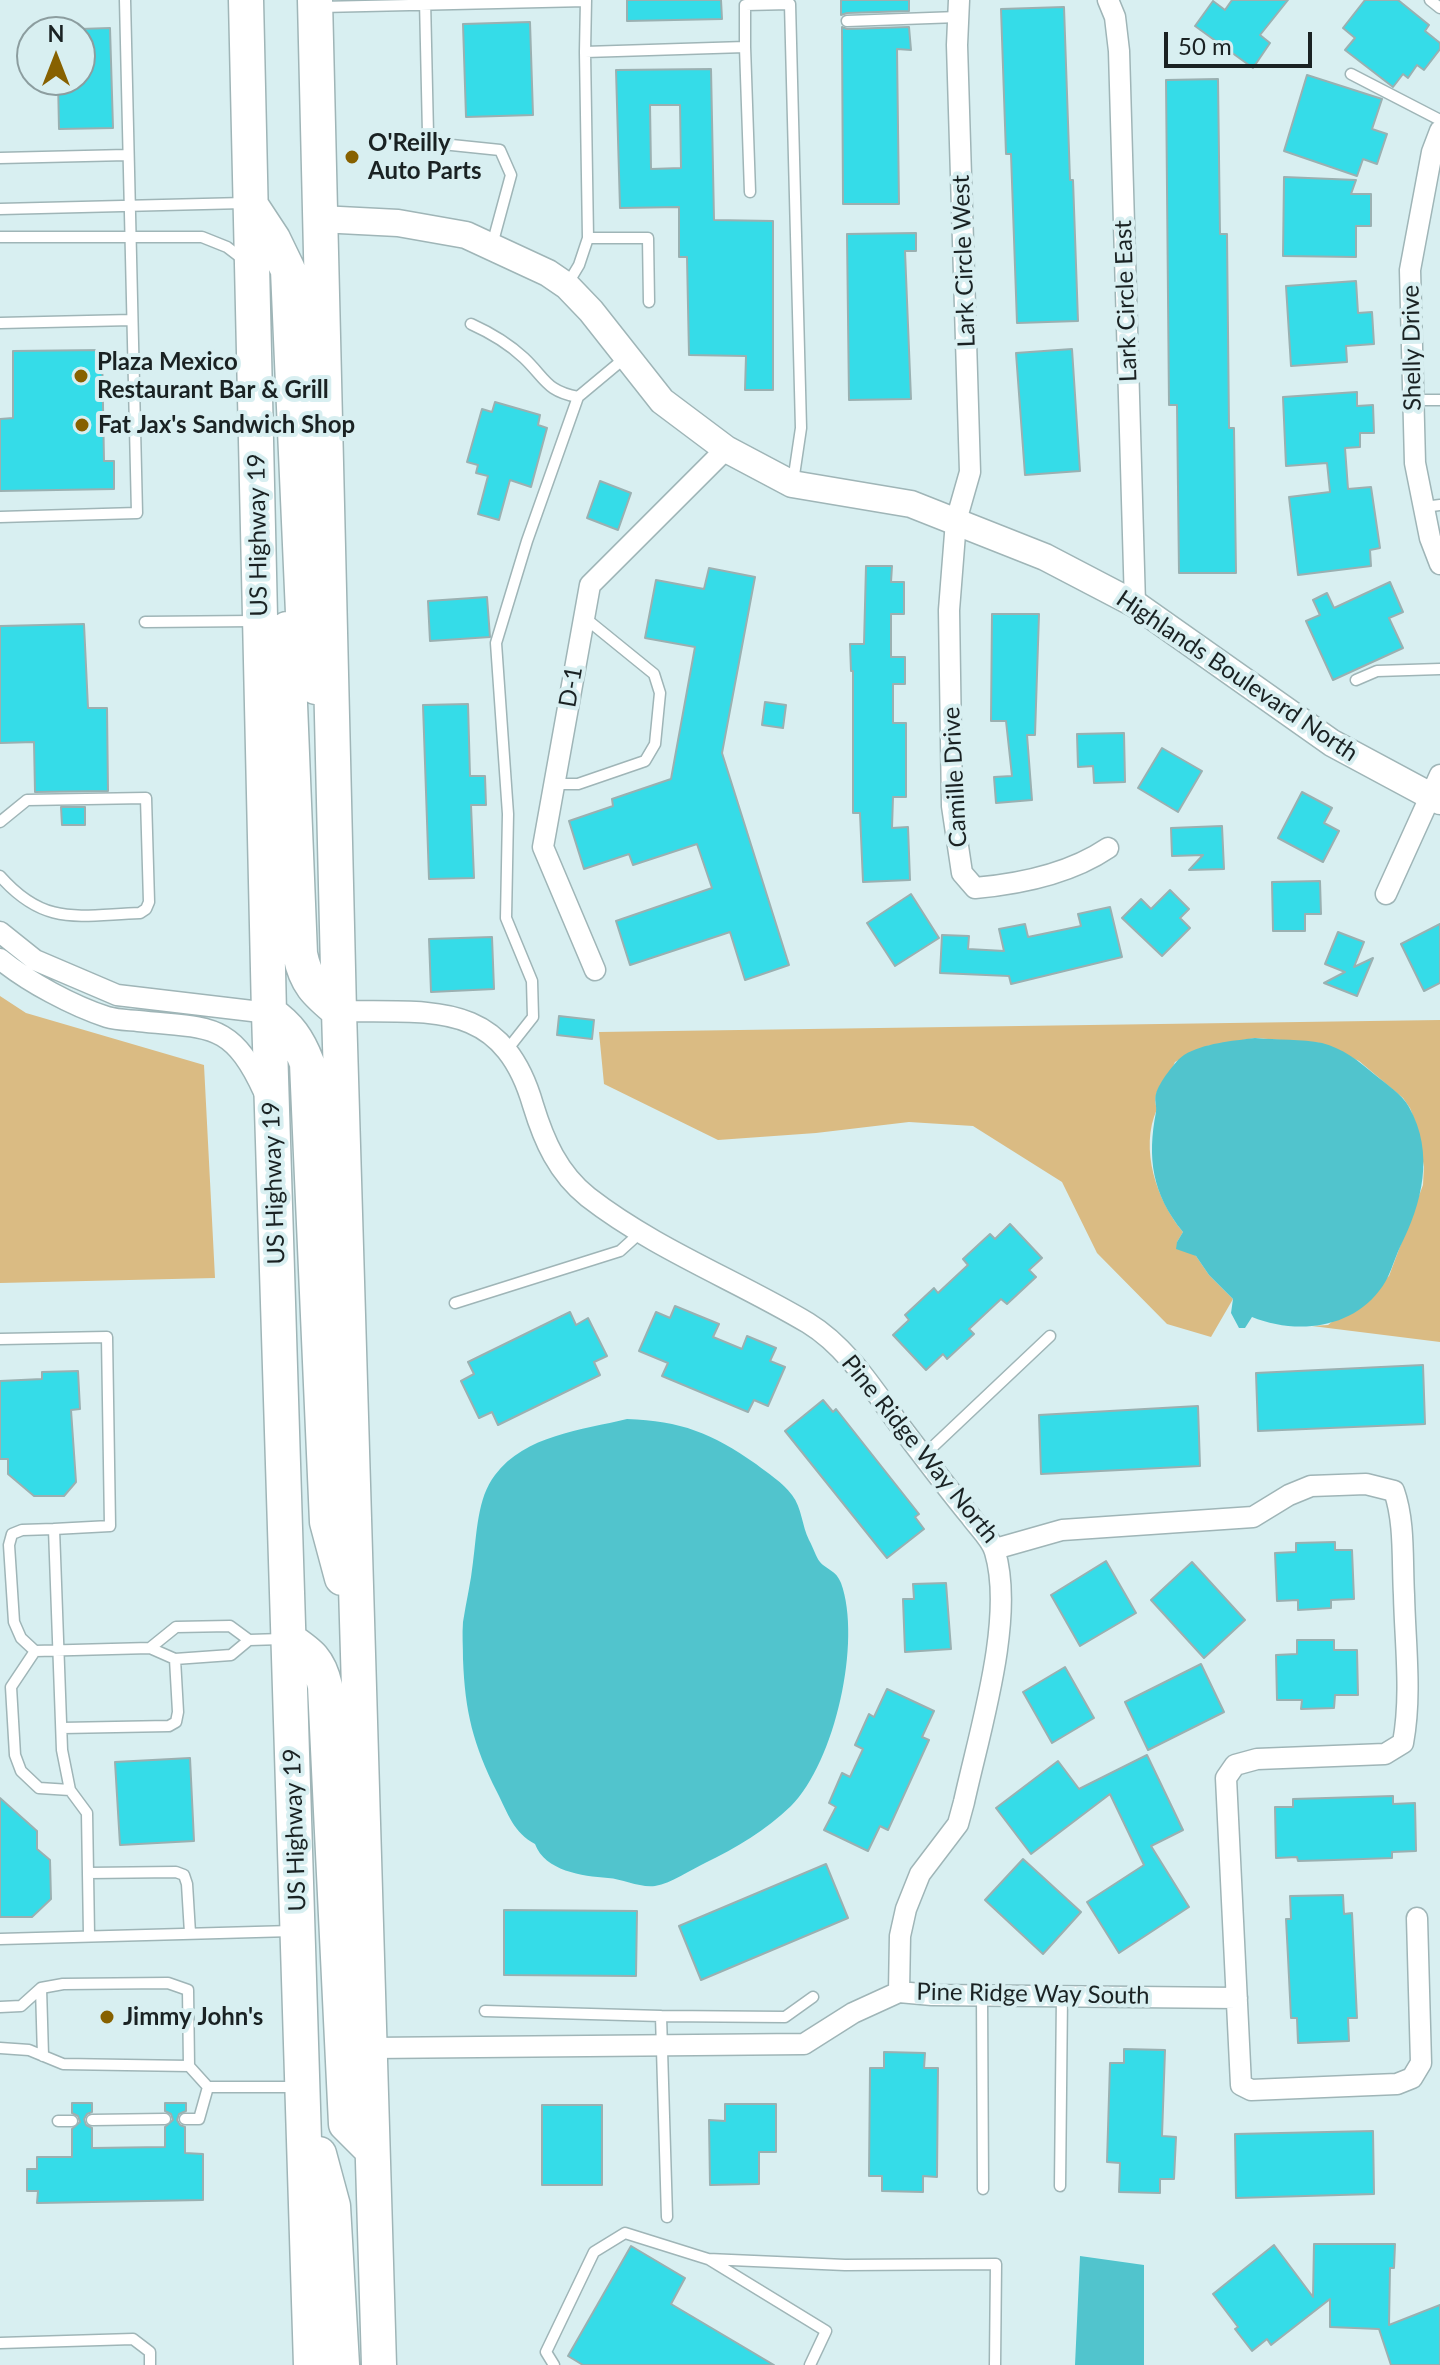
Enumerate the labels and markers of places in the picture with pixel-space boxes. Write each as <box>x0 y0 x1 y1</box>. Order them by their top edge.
place label: O'Reilly Auto Parts <box>368 129 481 185</box>
marker: O'Reilly Auto Parts <box>343 148 361 166</box>
place label: Plaza Mexico Restaurant Bar & Grill <box>97 348 329 404</box>
marker: Plaza Mexico Restaurant Bar & Grill <box>72 367 90 385</box>
place label: Fat Jax's Sandwich Shop <box>98 411 355 439</box>
marker: Fat Jax's Sandwich Shop <box>73 416 91 434</box>
place label: Jimmy John's <box>123 2003 263 2031</box>
marker: Jimmy John's <box>98 2008 116 2026</box>

